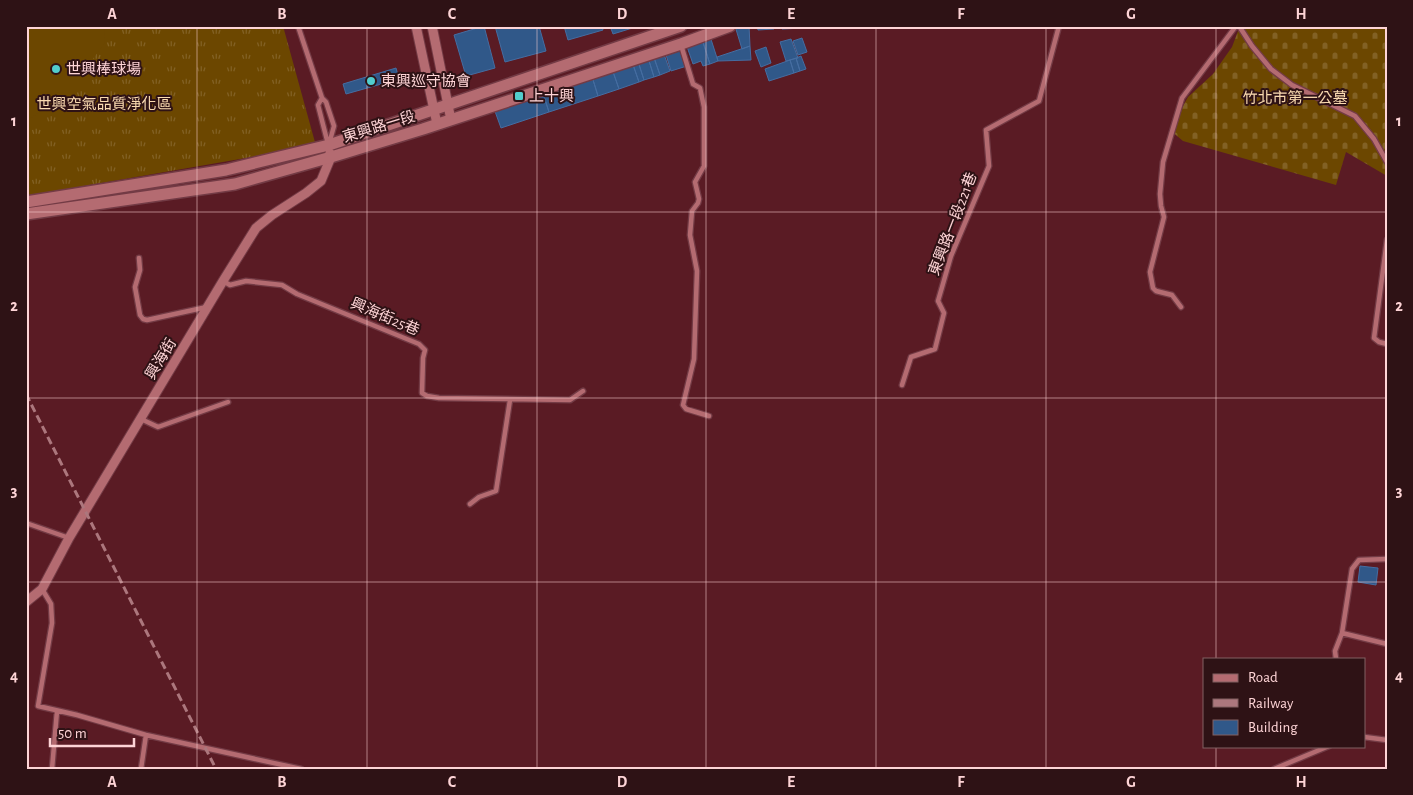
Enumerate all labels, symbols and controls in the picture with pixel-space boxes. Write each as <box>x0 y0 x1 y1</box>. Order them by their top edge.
text: A <box>107 6 117 22</box>
text: B <box>277 6 287 22</box>
text: C <box>448 6 457 22</box>
text: D <box>617 6 628 22</box>
text: E <box>787 6 795 22</box>
text: F <box>957 6 965 22</box>
text: G <box>1126 6 1136 22</box>
text: H <box>1295 6 1307 22</box>
place label: 世興棒球場 <box>66 61 141 77</box>
marker: 世興棒球場 <box>50 63 62 75</box>
place label: 東興巡守協會 <box>381 72 471 89</box>
marker: 東興巡守協會 <box>365 75 377 87</box>
place label: 上十興 <box>529 88 574 104</box>
park label: 竹北市第一公墓 <box>1242 89 1348 106</box>
marker: 上十興 <box>513 90 525 102</box>
park label: 世興空氣品質淨化區 <box>36 95 172 112</box>
street label: 東興路一段 <box>341 108 417 145</box>
text: 1 <box>11 113 17 129</box>
text: 1 <box>1396 113 1402 129</box>
street label: 東興路一段221巷 <box>926 170 979 277</box>
street label: 興海街25巷 <box>348 295 422 338</box>
text: 2 <box>10 298 18 314</box>
text: 2 <box>1395 298 1403 314</box>
street label: 興海街 <box>142 335 179 382</box>
text: 3 <box>11 483 18 499</box>
text: 3 <box>1396 483 1403 499</box>
legend <box>1203 658 1366 748</box>
text: 4 <box>10 668 18 684</box>
text: 4 <box>1395 668 1403 684</box>
text: Road <box>1248 670 1278 685</box>
text: Railway <box>1248 696 1294 711</box>
scale bar <box>50 715 134 747</box>
text: Building <box>1248 720 1298 735</box>
text: 50 m <box>58 726 87 741</box>
text: A <box>107 774 117 790</box>
text: B <box>277 774 287 790</box>
text: C <box>448 774 457 790</box>
text: D <box>617 774 628 790</box>
text: E <box>787 774 795 790</box>
text: F <box>957 774 965 790</box>
text: G <box>1126 774 1136 790</box>
text: H <box>1295 774 1307 790</box>

